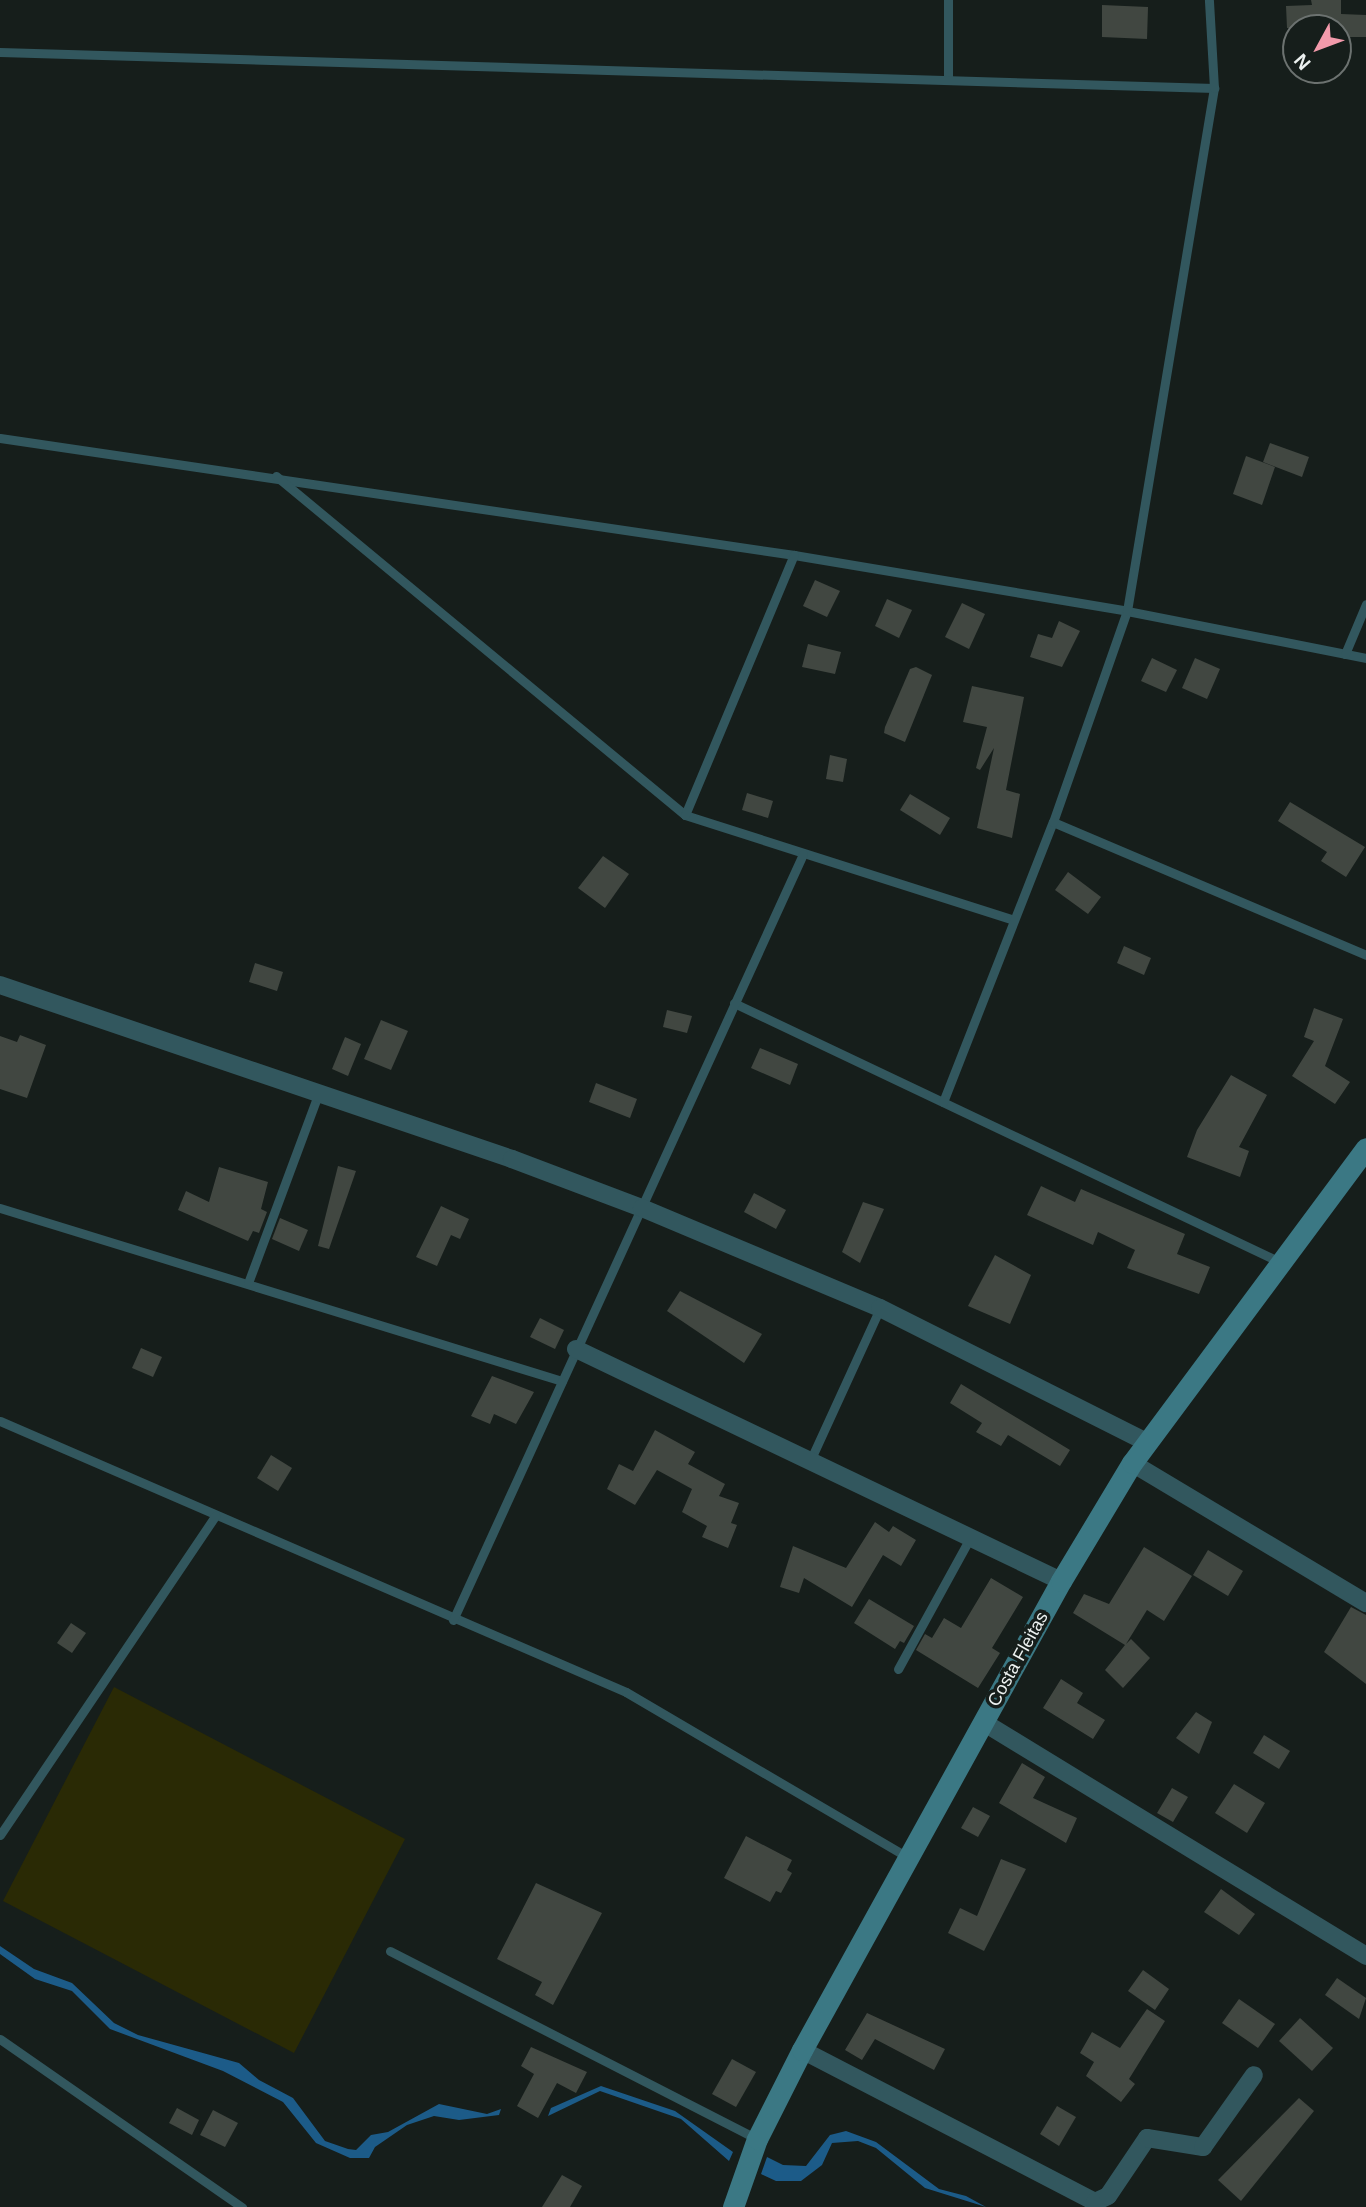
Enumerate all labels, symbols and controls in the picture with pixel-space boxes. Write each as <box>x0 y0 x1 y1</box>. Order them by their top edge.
north arrow <box>1282 14 1352 84</box>
text: N <box>1290 50 1315 74</box>
street label: Costa Fleitas <box>983 1608 1053 1710</box>

